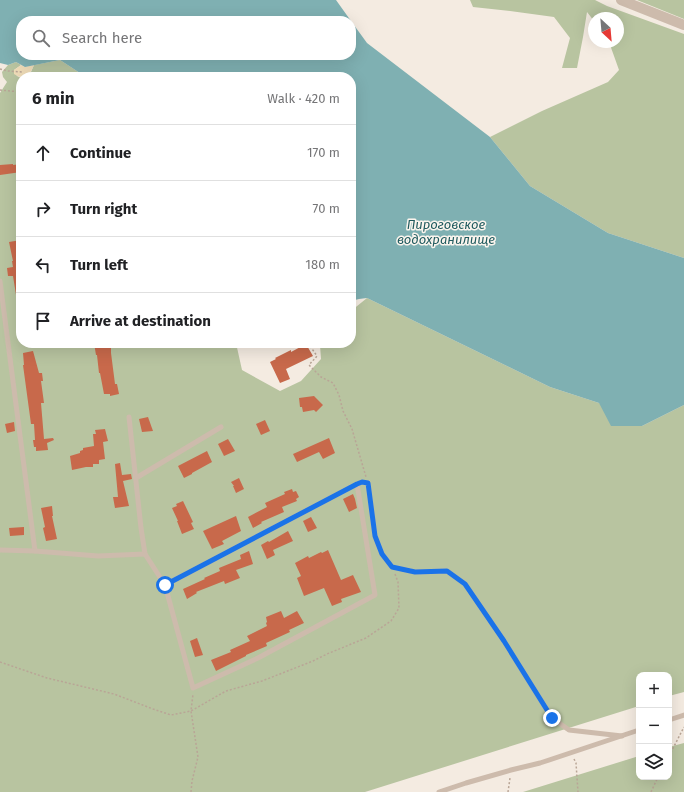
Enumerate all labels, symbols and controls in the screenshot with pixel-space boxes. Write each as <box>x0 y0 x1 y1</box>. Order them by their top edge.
north arrow <box>588 12 624 48</box>
search box <box>16 16 356 60</box>
icon: search <box>30 27 52 49</box>
text: Search here <box>62 29 142 47</box>
text: 6 min <box>32 88 75 109</box>
text: Walk · 420 m <box>267 91 340 106</box>
icon: ahead <box>32 142 54 164</box>
text: Continue <box>70 144 131 162</box>
text: 170 m <box>307 145 340 160</box>
icon: right <box>32 198 54 220</box>
text: Turn right <box>70 200 137 218</box>
text: 70 m <box>313 201 340 216</box>
water label: Пироговское водохранилище <box>397 217 495 247</box>
icon: left <box>32 254 54 276</box>
text: Turn left <box>70 256 128 274</box>
text: 180 m <box>305 257 340 272</box>
icon: arrive <box>32 310 54 332</box>
text: Arrive at destination <box>70 312 211 330</box>
route start <box>156 576 174 594</box>
map controls <box>636 672 672 780</box>
button: + <box>636 672 672 708</box>
button: − <box>636 708 672 744</box>
route end <box>543 709 561 727</box>
button: layers <box>636 744 672 780</box>

